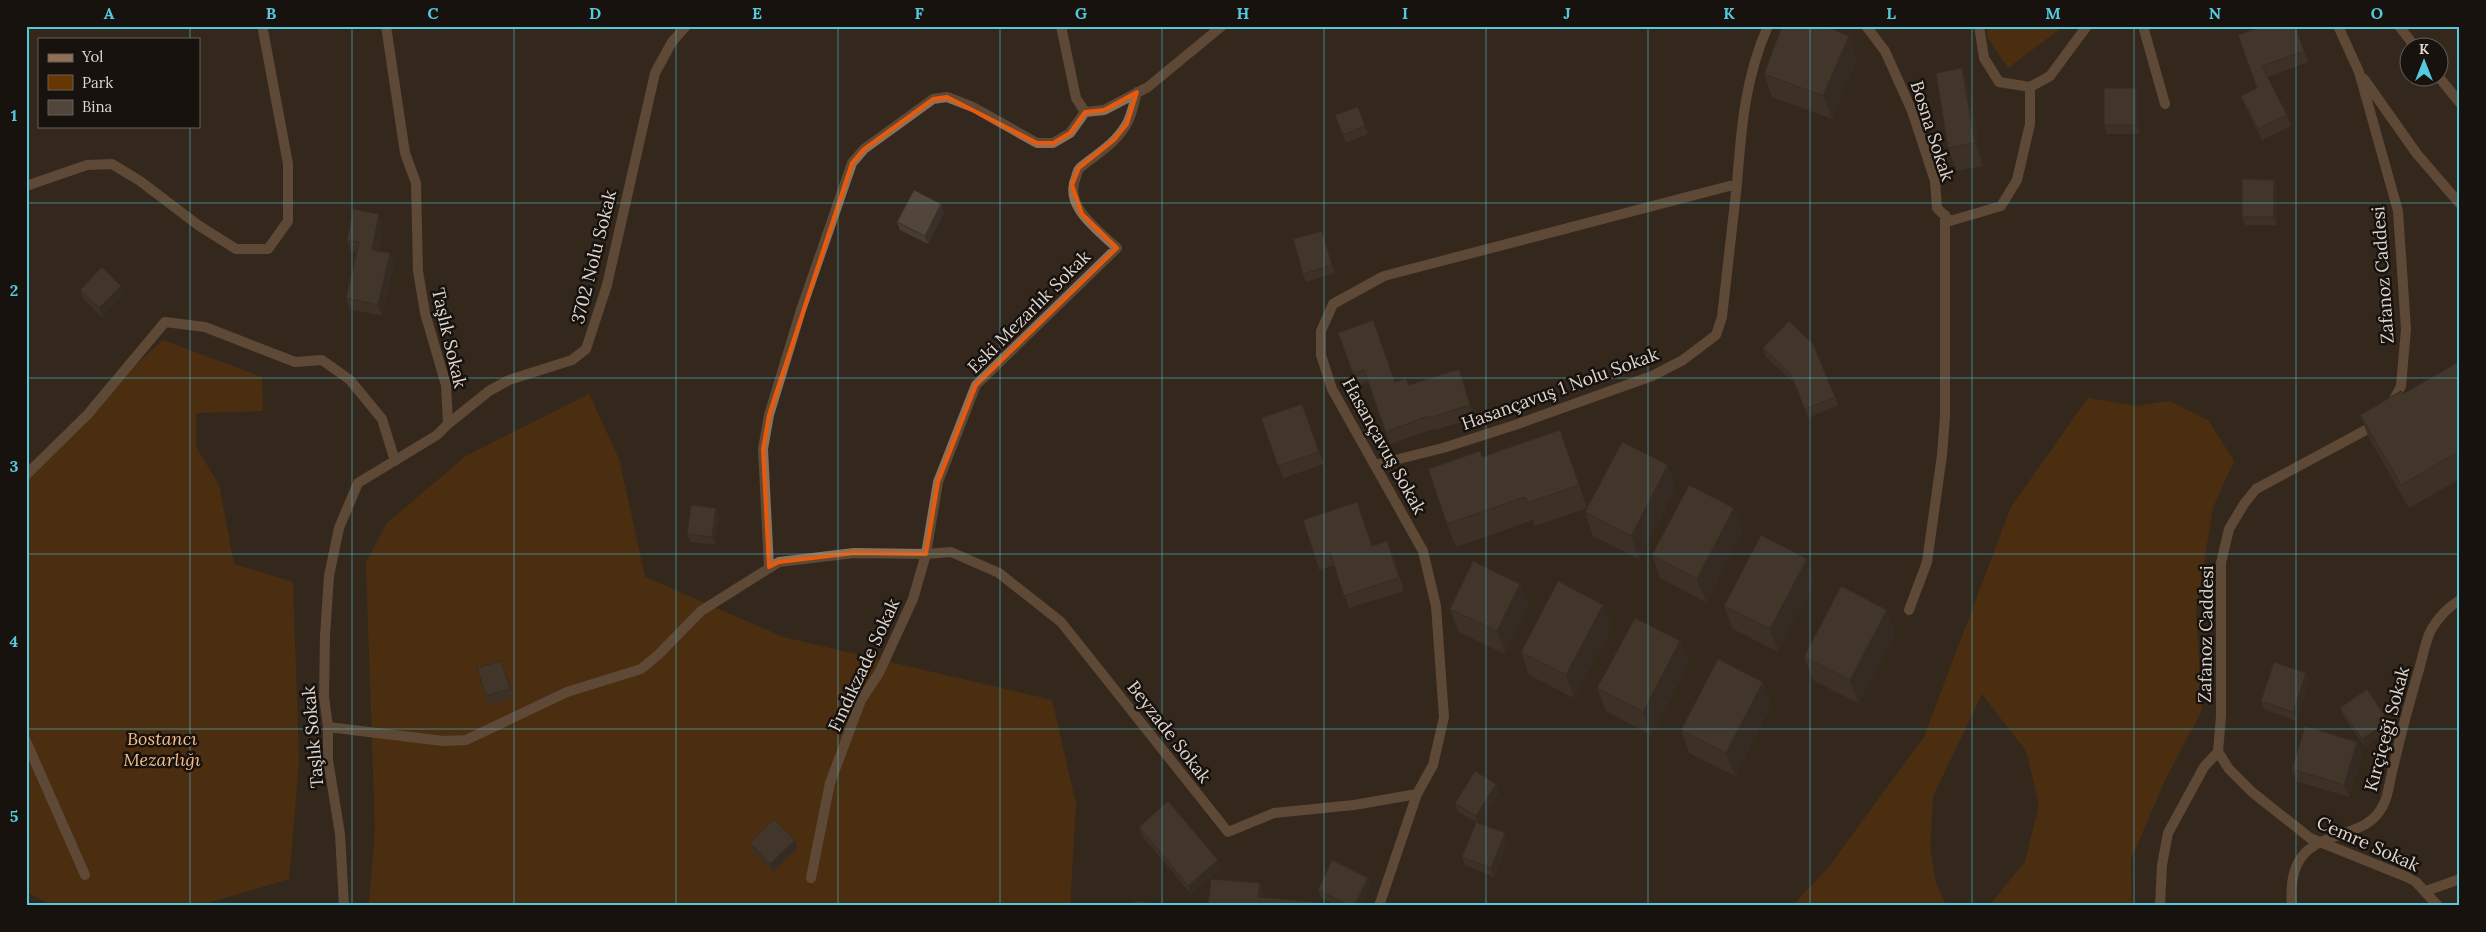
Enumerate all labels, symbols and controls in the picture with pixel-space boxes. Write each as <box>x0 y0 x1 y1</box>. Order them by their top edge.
text: A <box>104 3 115 23</box>
text: B <box>266 3 277 23</box>
text: C <box>427 3 439 23</box>
text: D <box>589 3 601 23</box>
text: E <box>752 3 762 23</box>
text: F <box>914 3 924 23</box>
text: G <box>1075 3 1087 23</box>
text: H <box>1237 3 1250 23</box>
text: I <box>1402 3 1408 23</box>
text: J <box>1563 3 1571 23</box>
text: K <box>1723 3 1735 23</box>
text: L <box>1886 3 1896 23</box>
text: M <box>2045 3 2061 23</box>
text: N <box>2209 3 2221 23</box>
text: O <box>2371 3 2383 23</box>
legend <box>38 38 200 128</box>
north arrow <box>2398 38 2448 88</box>
text: K <box>2419 40 2429 58</box>
text: Yol <box>81 47 103 66</box>
text: Park <box>82 73 113 92</box>
street label: Bosna Sokak <box>1905 78 1960 184</box>
text: Bina <box>82 97 113 116</box>
text: 1 <box>11 105 17 125</box>
street label: 3702 Nolu Sokak <box>566 187 621 326</box>
street label: Zafanoz Caddesi <box>2366 206 2399 344</box>
street label: Eski Mezarlık Sokak <box>962 245 1095 378</box>
text: 2 <box>10 280 18 300</box>
street label: Taşlık Sokak <box>427 285 472 391</box>
street label: Hasançavuş 1 Nolu Sokak <box>1458 342 1662 435</box>
street label: Hasançavuş Sokak <box>1337 373 1432 518</box>
text: 3 <box>10 456 19 476</box>
street label: Zafanoz Caddesi <box>2193 565 2218 703</box>
street label: Fındıkzade Sokak <box>823 594 905 735</box>
text: 4 <box>10 631 19 651</box>
street label: Kırçiçeği Sokak <box>2359 664 2414 794</box>
street label: Beyzade Sokak <box>1122 676 1217 788</box>
street label: Taşlık Sokak <box>297 685 328 789</box>
park label: Bostancı Mezarlığı <box>123 727 201 771</box>
text: 5 <box>10 806 19 826</box>
street label: Cemre Sokak <box>2313 811 2423 877</box>

